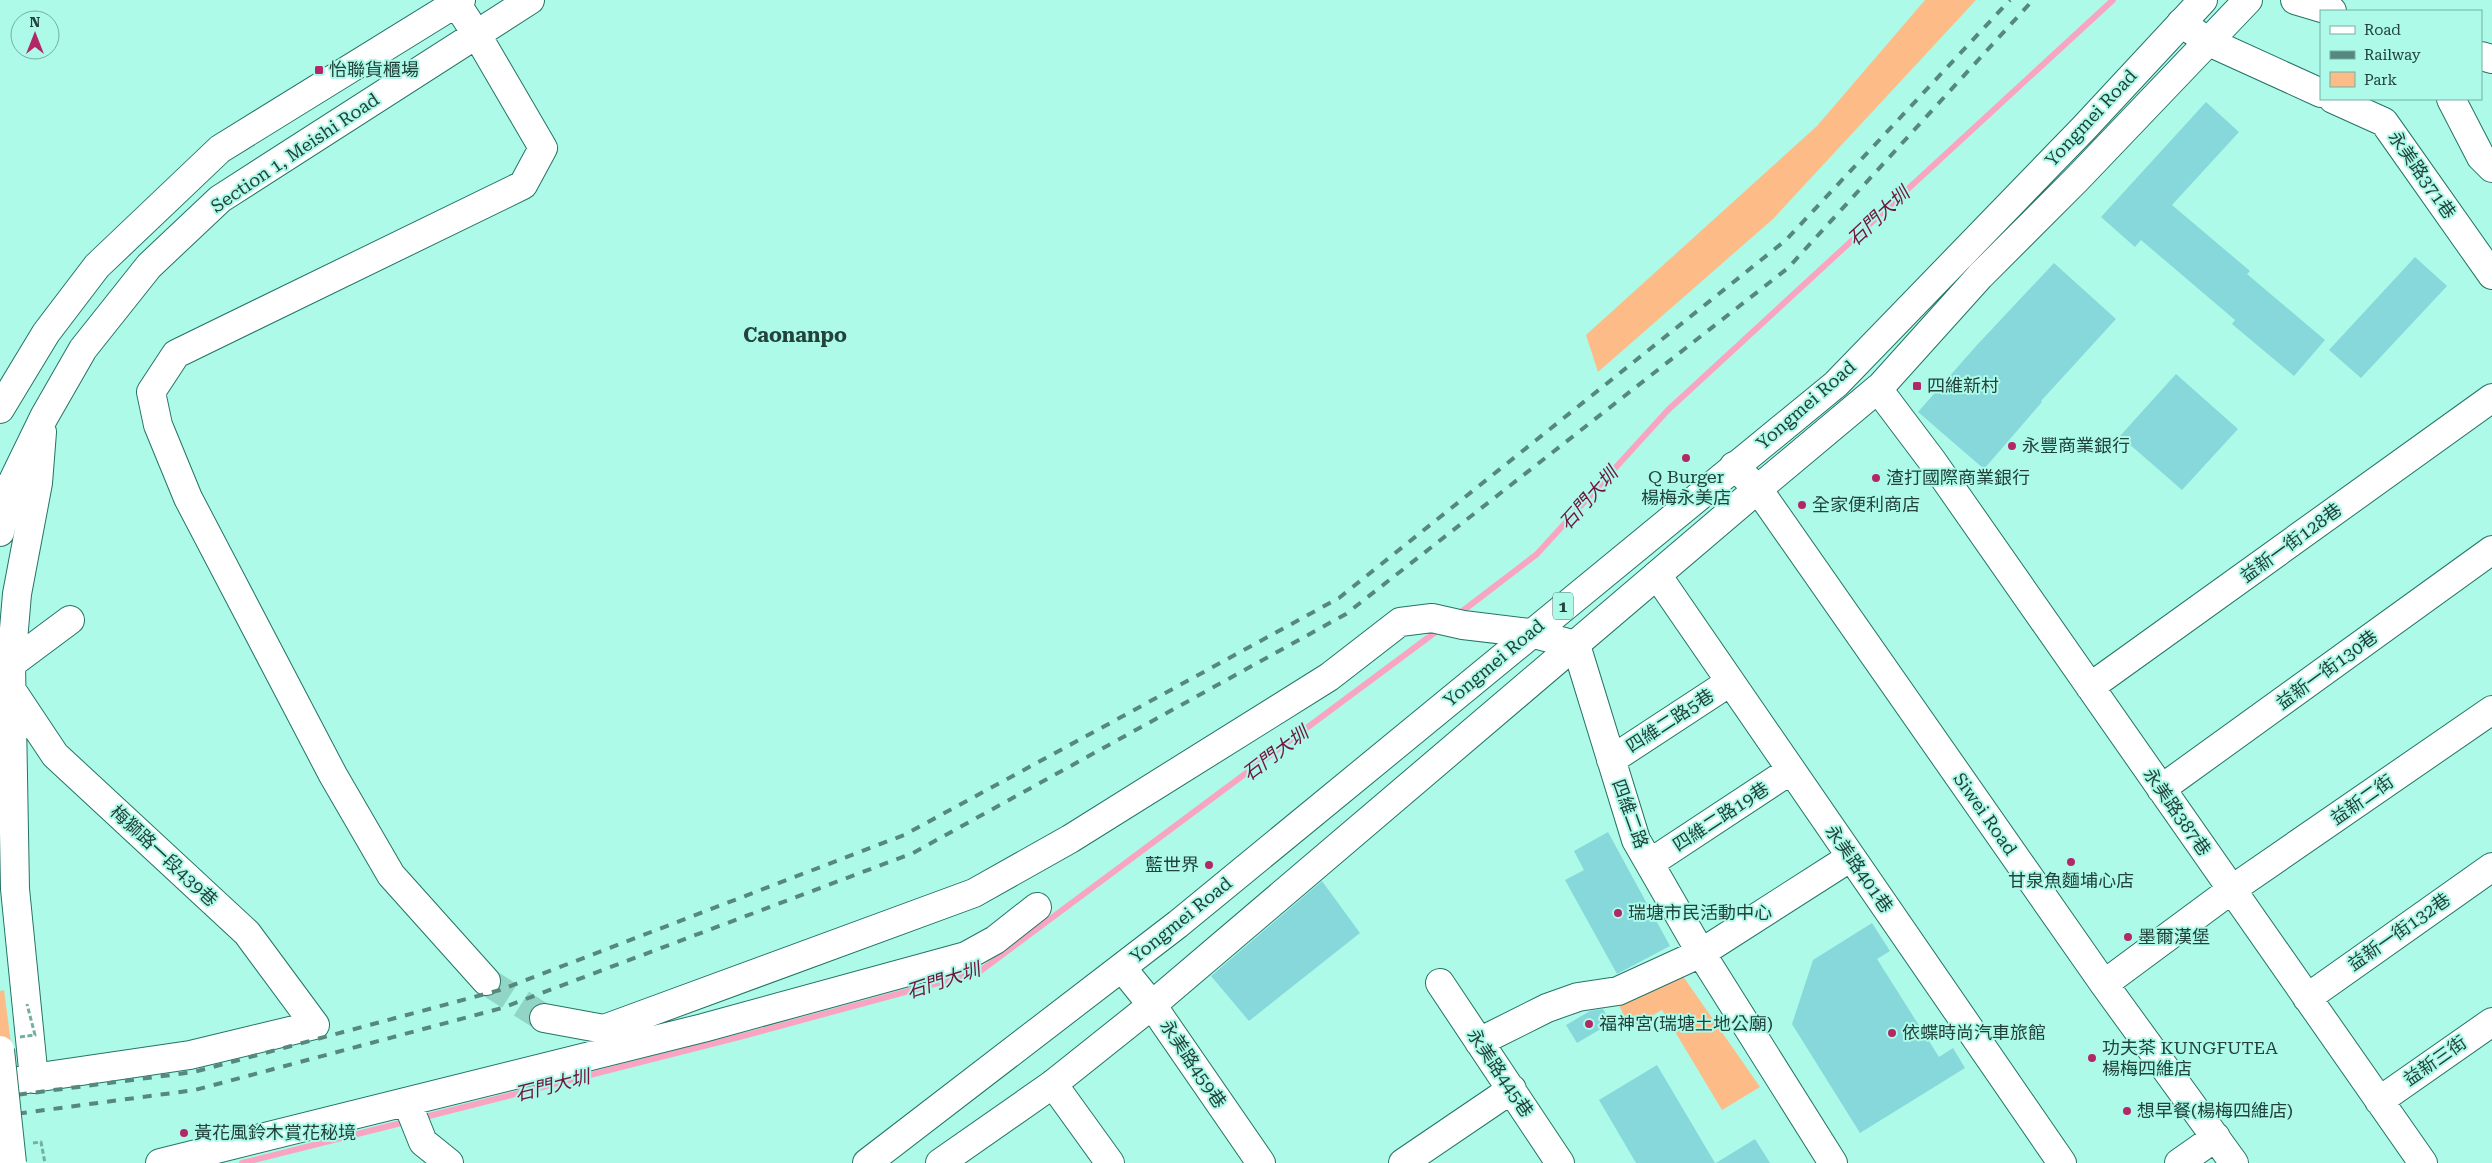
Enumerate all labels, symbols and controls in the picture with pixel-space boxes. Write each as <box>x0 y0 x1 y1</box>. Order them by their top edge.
north arrow <box>10 10 60 60</box>
legend <box>2320 10 2482 100</box>
text: N <box>30 14 41 30</box>
text: Road <box>2364 21 2401 39</box>
text: Railway <box>2364 46 2421 64</box>
place label: 怡聯貨櫃場 <box>329 59 419 80</box>
marker: 怡聯貨櫃場 <box>313 64 325 76</box>
street label: Yongmei Road <box>2040 65 2141 170</box>
text: Park <box>2364 71 2398 89</box>
street label: Section 1, Meishi Road <box>207 88 383 217</box>
street label: 永美路371巷 <box>2384 127 2460 223</box>
water label: 石門大圳 <box>1843 180 1916 251</box>
district label: Caonanpo <box>743 323 847 347</box>
street label: Yongmei Road <box>1752 356 1860 453</box>
place label: 四維新村 <box>1927 375 1999 396</box>
marker: 四維新村 <box>1911 380 1923 392</box>
place label: 永豐商業銀行 <box>2022 435 2130 456</box>
marker: 永豐商業銀行 <box>2006 440 2018 452</box>
marker: Q Burger 楊梅永美店 <box>1680 452 1692 464</box>
water label: 石門大圳 <box>1554 460 1624 534</box>
place label: Q Burger 楊梅永美店 <box>1641 466 1731 508</box>
place label: 渣打國際商業銀行 <box>1886 467 2030 488</box>
marker: 渣打國際商業銀行 <box>1870 472 1882 484</box>
place label: 全家便利商店 <box>1812 494 1920 515</box>
marker: 全家便利商店 <box>1796 499 1808 511</box>
street label: 益新一街128巷 <box>2236 499 2346 586</box>
road number: 1 <box>1553 592 1573 620</box>
street label: Yongmei Road <box>1439 614 1549 711</box>
street label: 益新一街130巷 <box>2272 626 2382 713</box>
street label: 四維二路5巷 <box>1622 685 1717 757</box>
water label: 石門大圳 <box>1238 720 1315 785</box>
street label: 永美路387巷 <box>2139 764 2215 860</box>
street label: Siwei Road <box>1949 768 2022 859</box>
street label: 益新二街 <box>2326 770 2397 829</box>
street label: 四維二路 <box>1608 776 1653 851</box>
street label: 四維二路19巷 <box>1669 778 1773 855</box>
street label: 梅獅路一段439巷 <box>107 801 222 910</box>
street label: 永美路401巷 <box>1821 821 1897 917</box>
place label: 藍世界 <box>1145 854 1199 875</box>
marker: 甘泉魚麵埔心店 <box>2065 856 2077 868</box>
marker: 藍世界 <box>1203 859 1215 871</box>
place label: 甘泉魚麵埔心店 <box>2008 870 2134 891</box>
street label: Yongmei Road <box>1126 872 1236 967</box>
street label: 益新一街132巷 <box>2343 889 2454 975</box>
place label: 瑞塘市民活動中心 <box>1628 902 1772 923</box>
marker: 瑞塘市民活動中心 <box>1612 907 1624 919</box>
place label: 墨爾漢堡 <box>2138 926 2210 947</box>
marker: 墨爾漢堡 <box>2122 931 2134 943</box>
water label: 石門大圳 <box>903 957 986 1003</box>
place label: 福神宮(瑞塘土地公廟) <box>1599 1013 1773 1034</box>
street label: 永美路459巷 <box>1156 1015 1231 1112</box>
marker: 福神宮(瑞塘土地公廟) <box>1583 1018 1595 1030</box>
place label: 依蝶時尚汽車旅館 <box>1902 1022 2046 1043</box>
street label: 永美路445巷 <box>1463 1024 1538 1121</box>
marker: 依蝶時尚汽車旅館 <box>1886 1027 1898 1039</box>
street label: 益新三街 <box>2399 1031 2470 1090</box>
place label: 功夫茶 KUNGFUTEA 楊梅四維店 <box>2102 1037 2278 1079</box>
marker: 功夫茶 KUNGFUTEA 楊梅四維店 <box>2086 1052 2098 1064</box>
water label: 石門大圳 <box>512 1064 595 1106</box>
place label: 想早餐(楊梅四維店) <box>2137 1100 2293 1121</box>
marker: 想早餐(楊梅四維店) <box>2121 1105 2133 1117</box>
place label: 黃花風鈴木賞花秘境 <box>194 1122 356 1143</box>
marker: 黃花風鈴木賞花秘境 <box>178 1127 190 1139</box>

